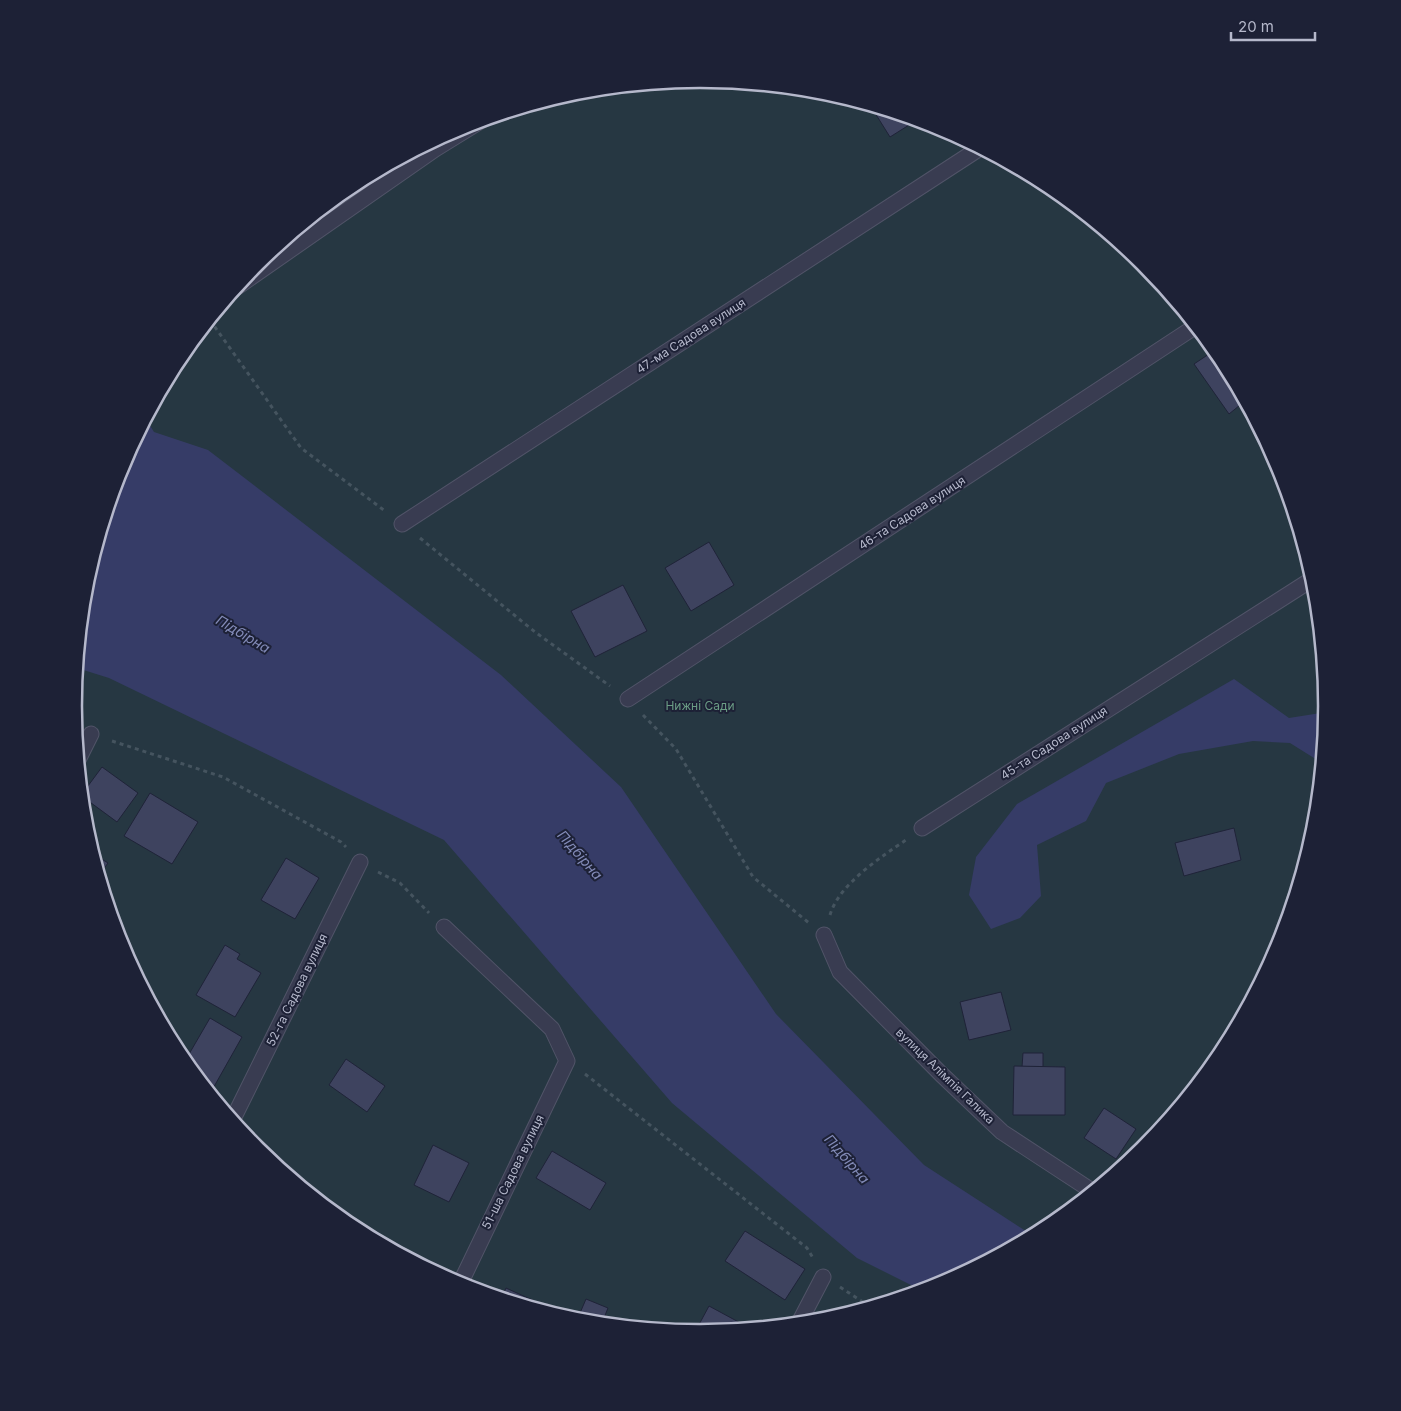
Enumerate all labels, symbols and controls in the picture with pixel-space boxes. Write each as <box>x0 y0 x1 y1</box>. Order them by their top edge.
scale bar <box>1231 10 1315 42</box>
text: 20 m <box>1238 17 1274 36</box>
street label: 47-ма Садова вулиця <box>633 295 748 377</box>
street label: 46-та Садова вулиця <box>856 472 968 553</box>
water label: Підбірна <box>213 611 274 656</box>
park label: Нижні Сади <box>665 698 735 713</box>
street label: 45-та Садова вулиця <box>998 702 1110 783</box>
water label: Підбірна <box>554 827 607 883</box>
street label: 52-га Садова вулиця <box>263 931 330 1049</box>
street label: вулиця Алімпія Галика <box>893 1025 998 1127</box>
street label: 51-ша Садова вулиця <box>478 1112 547 1232</box>
water label: Підбірна <box>821 1131 874 1187</box>

